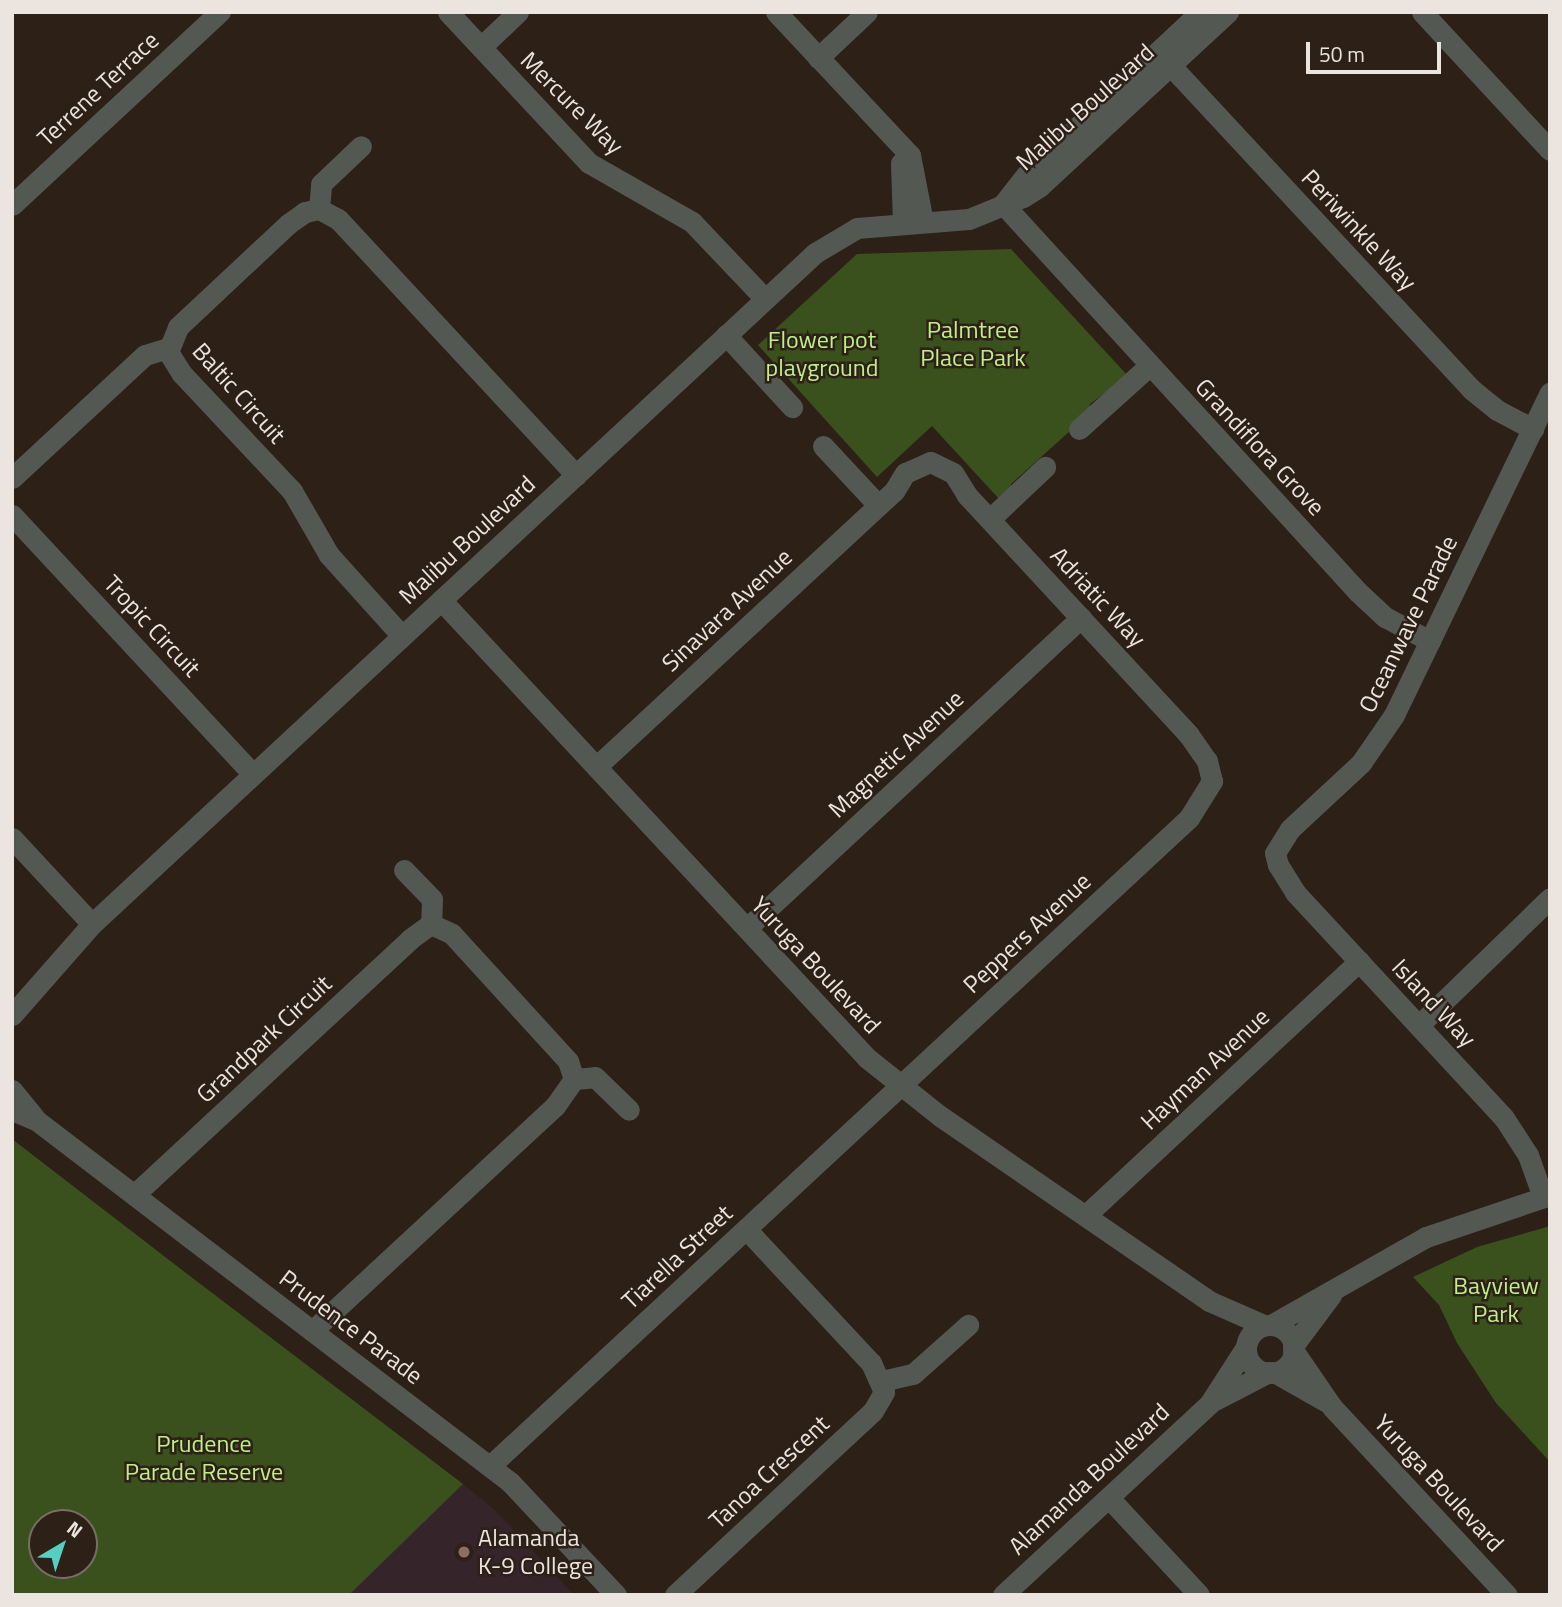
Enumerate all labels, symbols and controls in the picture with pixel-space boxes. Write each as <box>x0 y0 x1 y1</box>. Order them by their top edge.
street label: Terrene Terrace <box>32 26 164 152</box>
scale bar <box>1310 28 1445 72</box>
street label: Malibu Boulevard <box>1010 38 1160 176</box>
text: 50 m <box>1319 38 1365 70</box>
street label: Mercure Way <box>515 46 629 160</box>
street label: Periwinkle Way <box>1296 163 1422 297</box>
park label: Palmtree Place Park <box>920 316 1026 372</box>
park label: Flower pot playground <box>766 326 878 382</box>
street label: Baltic Circuit <box>186 337 292 449</box>
street label: Grandiflora Grove <box>1189 373 1331 521</box>
street label: Malibu Boulevard <box>393 470 541 610</box>
street label: Oceanwave Parade <box>1353 531 1463 717</box>
street label: Adriatic Way <box>1044 541 1152 653</box>
street label: Sinavara Avenue <box>656 542 798 678</box>
street label: Tropic Circuit <box>98 569 206 683</box>
street label: Magnetic Avenue <box>823 684 969 824</box>
street label: Peppers Avenue <box>957 867 1097 999</box>
street label: Yuruga Boulevard <box>745 891 887 1039</box>
street label: Island Way <box>1386 953 1482 1053</box>
street label: Grandpark Circuit <box>191 969 337 1109</box>
street label: Hayman Avenue <box>1135 1002 1275 1136</box>
street label: Tiarella Street <box>616 1199 738 1315</box>
street label: Prudence Parade <box>274 1264 428 1390</box>
park label: Bayview Park <box>1453 1272 1539 1328</box>
street label: Alamanda Boulevard <box>1003 1397 1175 1561</box>
street label: Tanoa Crescent <box>703 1409 835 1535</box>
street label: Yuruga Boulevard <box>1368 1409 1510 1557</box>
park label: Prudence Parade Reserve <box>125 1430 283 1486</box>
north arrow <box>28 1509 98 1579</box>
text: N <box>61 1513 90 1544</box>
place label: Alamanda K-9 College <box>478 1524 593 1580</box>
marker: Alamanda K-9 College <box>456 1544 472 1560</box>

